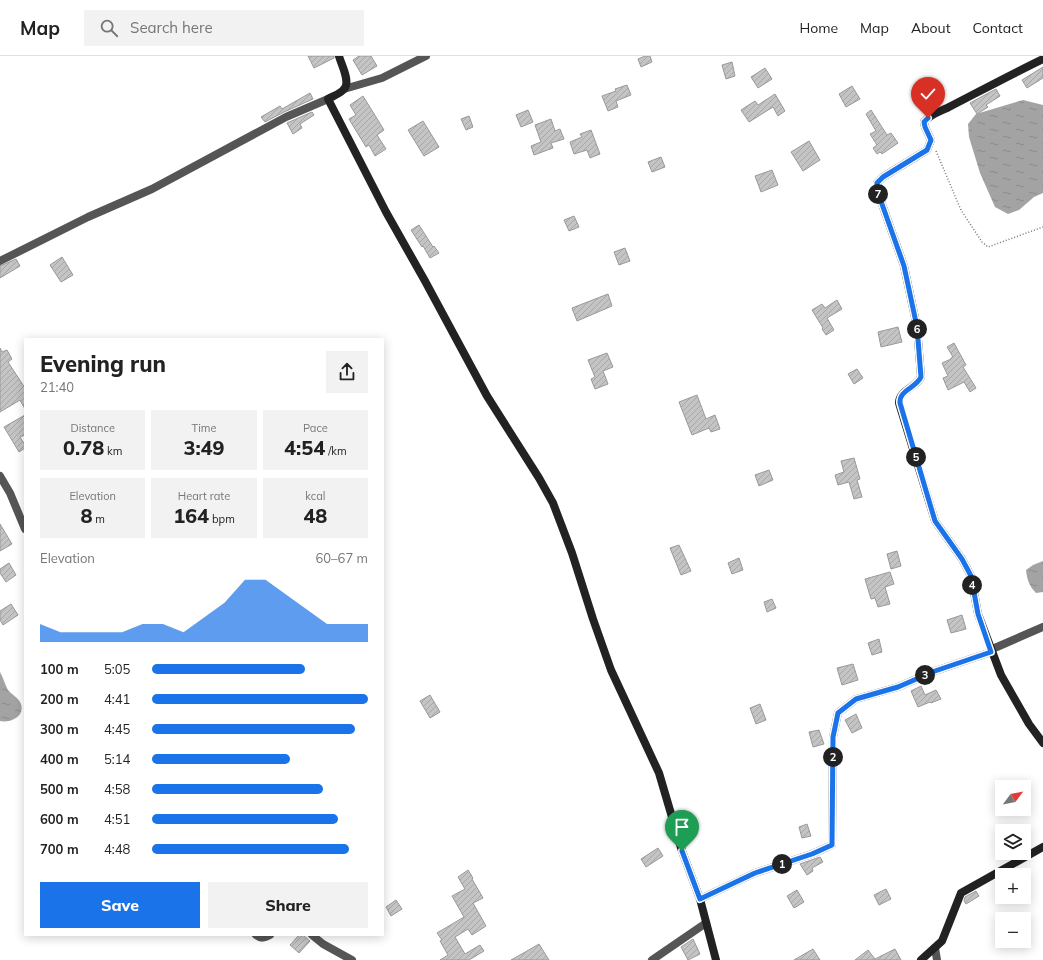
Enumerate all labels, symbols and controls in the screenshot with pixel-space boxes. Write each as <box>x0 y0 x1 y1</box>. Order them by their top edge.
search box <box>84 10 364 46</box>
text: Map <box>20 16 60 40</box>
icon: search <box>98 17 120 39</box>
text: Search here <box>130 18 213 37</box>
text: Home <box>799 19 838 37</box>
text: Map <box>860 19 889 37</box>
text: About <box>911 19 951 37</box>
text: Contact <box>973 19 1023 37</box>
pin <box>911 77 945 118</box>
icon: check <box>917 83 939 105</box>
pin: 7 <box>868 184 888 204</box>
text: 7 <box>875 187 881 201</box>
pin: 6 <box>907 319 927 339</box>
text: 6 <box>914 322 920 336</box>
text: Evening run <box>40 350 166 378</box>
button: share <box>326 351 368 393</box>
text: 21:40 <box>40 379 74 395</box>
text: Distance <box>70 421 115 435</box>
text: Time <box>192 421 216 435</box>
text: Pace <box>303 421 328 435</box>
text: 0.78 <box>63 435 104 460</box>
text: 3:49 <box>183 435 225 460</box>
text: 4:54 <box>284 435 325 460</box>
text: km <box>104 444 122 458</box>
text: /km <box>325 444 347 458</box>
pin: 5 <box>906 447 926 467</box>
text: 5 <box>913 450 919 464</box>
text: Elevation <box>69 489 116 503</box>
text: Heart rate <box>178 489 230 503</box>
text: kcal <box>305 489 325 503</box>
text: 8 <box>80 503 92 528</box>
text: 164 <box>173 503 209 528</box>
text: 48 <box>303 503 327 528</box>
text: m <box>92 512 105 526</box>
text: bpm <box>209 512 235 526</box>
text: Elevation <box>40 550 95 566</box>
text: 60–67 m <box>315 550 368 566</box>
pin: 4 <box>962 575 982 595</box>
text: 4 <box>969 578 975 592</box>
text: 100 m <box>40 661 79 677</box>
text: 5:05 <box>104 661 130 677</box>
pin: 3 <box>915 665 935 685</box>
text: 3 <box>922 668 928 682</box>
text: 200 m <box>40 691 79 707</box>
text: 4:41 <box>104 691 130 707</box>
text: 300 m <box>40 721 79 737</box>
text: 4:45 <box>104 721 130 737</box>
pin: 2 <box>823 747 843 767</box>
text: 2 <box>830 750 836 764</box>
text: 400 m <box>40 751 79 767</box>
text: 5:14 <box>104 751 130 767</box>
north arrow <box>995 780 1031 816</box>
map controls <box>995 780 1031 948</box>
text: 500 m <box>40 781 79 797</box>
text: 4:58 <box>104 781 130 797</box>
pin <box>665 810 699 851</box>
text: 600 m <box>40 811 79 827</box>
text: 4:51 <box>104 811 130 827</box>
icon: arrive <box>671 816 693 838</box>
button: layers <box>995 824 1031 860</box>
text: 700 m <box>40 841 79 857</box>
text: 4:48 <box>104 841 130 857</box>
pin: 1 <box>772 854 792 874</box>
text: 1 <box>779 857 785 871</box>
button: + <box>995 868 1031 904</box>
button: Save <box>40 882 200 928</box>
button: Share <box>208 882 368 928</box>
button: − <box>995 912 1031 948</box>

